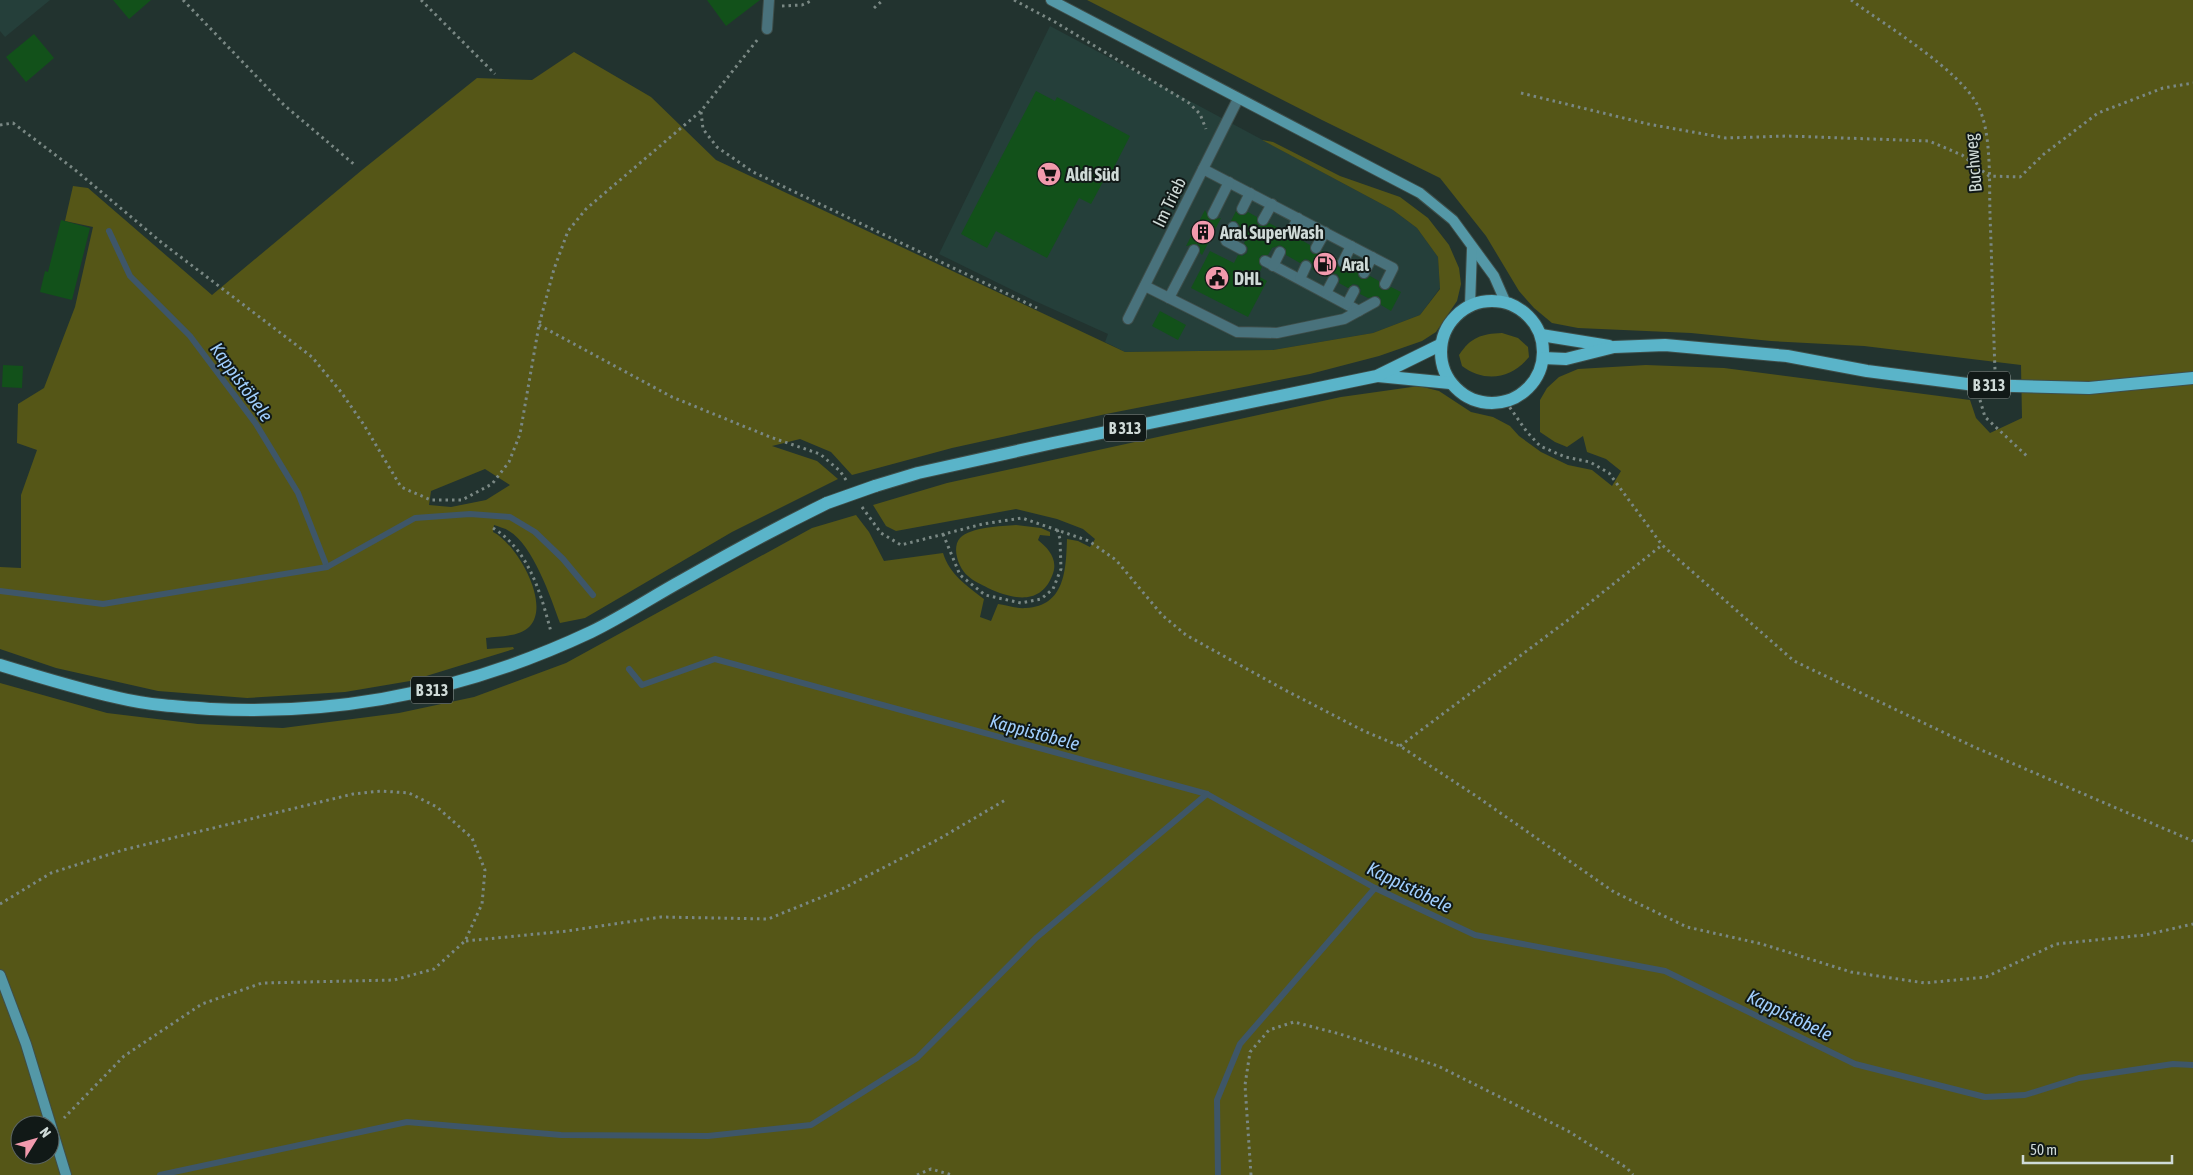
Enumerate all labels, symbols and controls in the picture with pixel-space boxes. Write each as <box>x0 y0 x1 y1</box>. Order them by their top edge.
street label: Buchweg <box>1960 132 1986 193</box>
supermarket icon: Aldi Süd <box>1036 161 1062 187</box>
place label: Aldi Süd <box>1065 164 1119 185</box>
street label: Im Trieb <box>1148 174 1190 230</box>
building icon: Aral SuperWash <box>1190 219 1216 245</box>
place label: Aral SuperWash <box>1219 222 1324 243</box>
fuel station icon: Aral <box>1312 251 1338 277</box>
place label: Aral <box>1341 254 1369 275</box>
public building icon: DHL <box>1204 265 1230 291</box>
place label: DHL <box>1234 268 1262 289</box>
water label: Kappistöbele <box>206 338 278 426</box>
road number: B 313 <box>1968 372 2010 398</box>
road number: B 313 <box>1104 414 1146 442</box>
road number: B 313 <box>411 676 453 704</box>
water label: Kappistöbele <box>988 709 1082 755</box>
water label: Kappistöbele <box>1364 857 1456 917</box>
water label: Kappistöbele <box>1744 985 1836 1045</box>
north arrow <box>10 1115 60 1165</box>
text: N <box>37 1124 54 1140</box>
scale bar <box>2023 1132 2172 1164</box>
text: 50 m <box>2030 1141 2057 1158</box>

